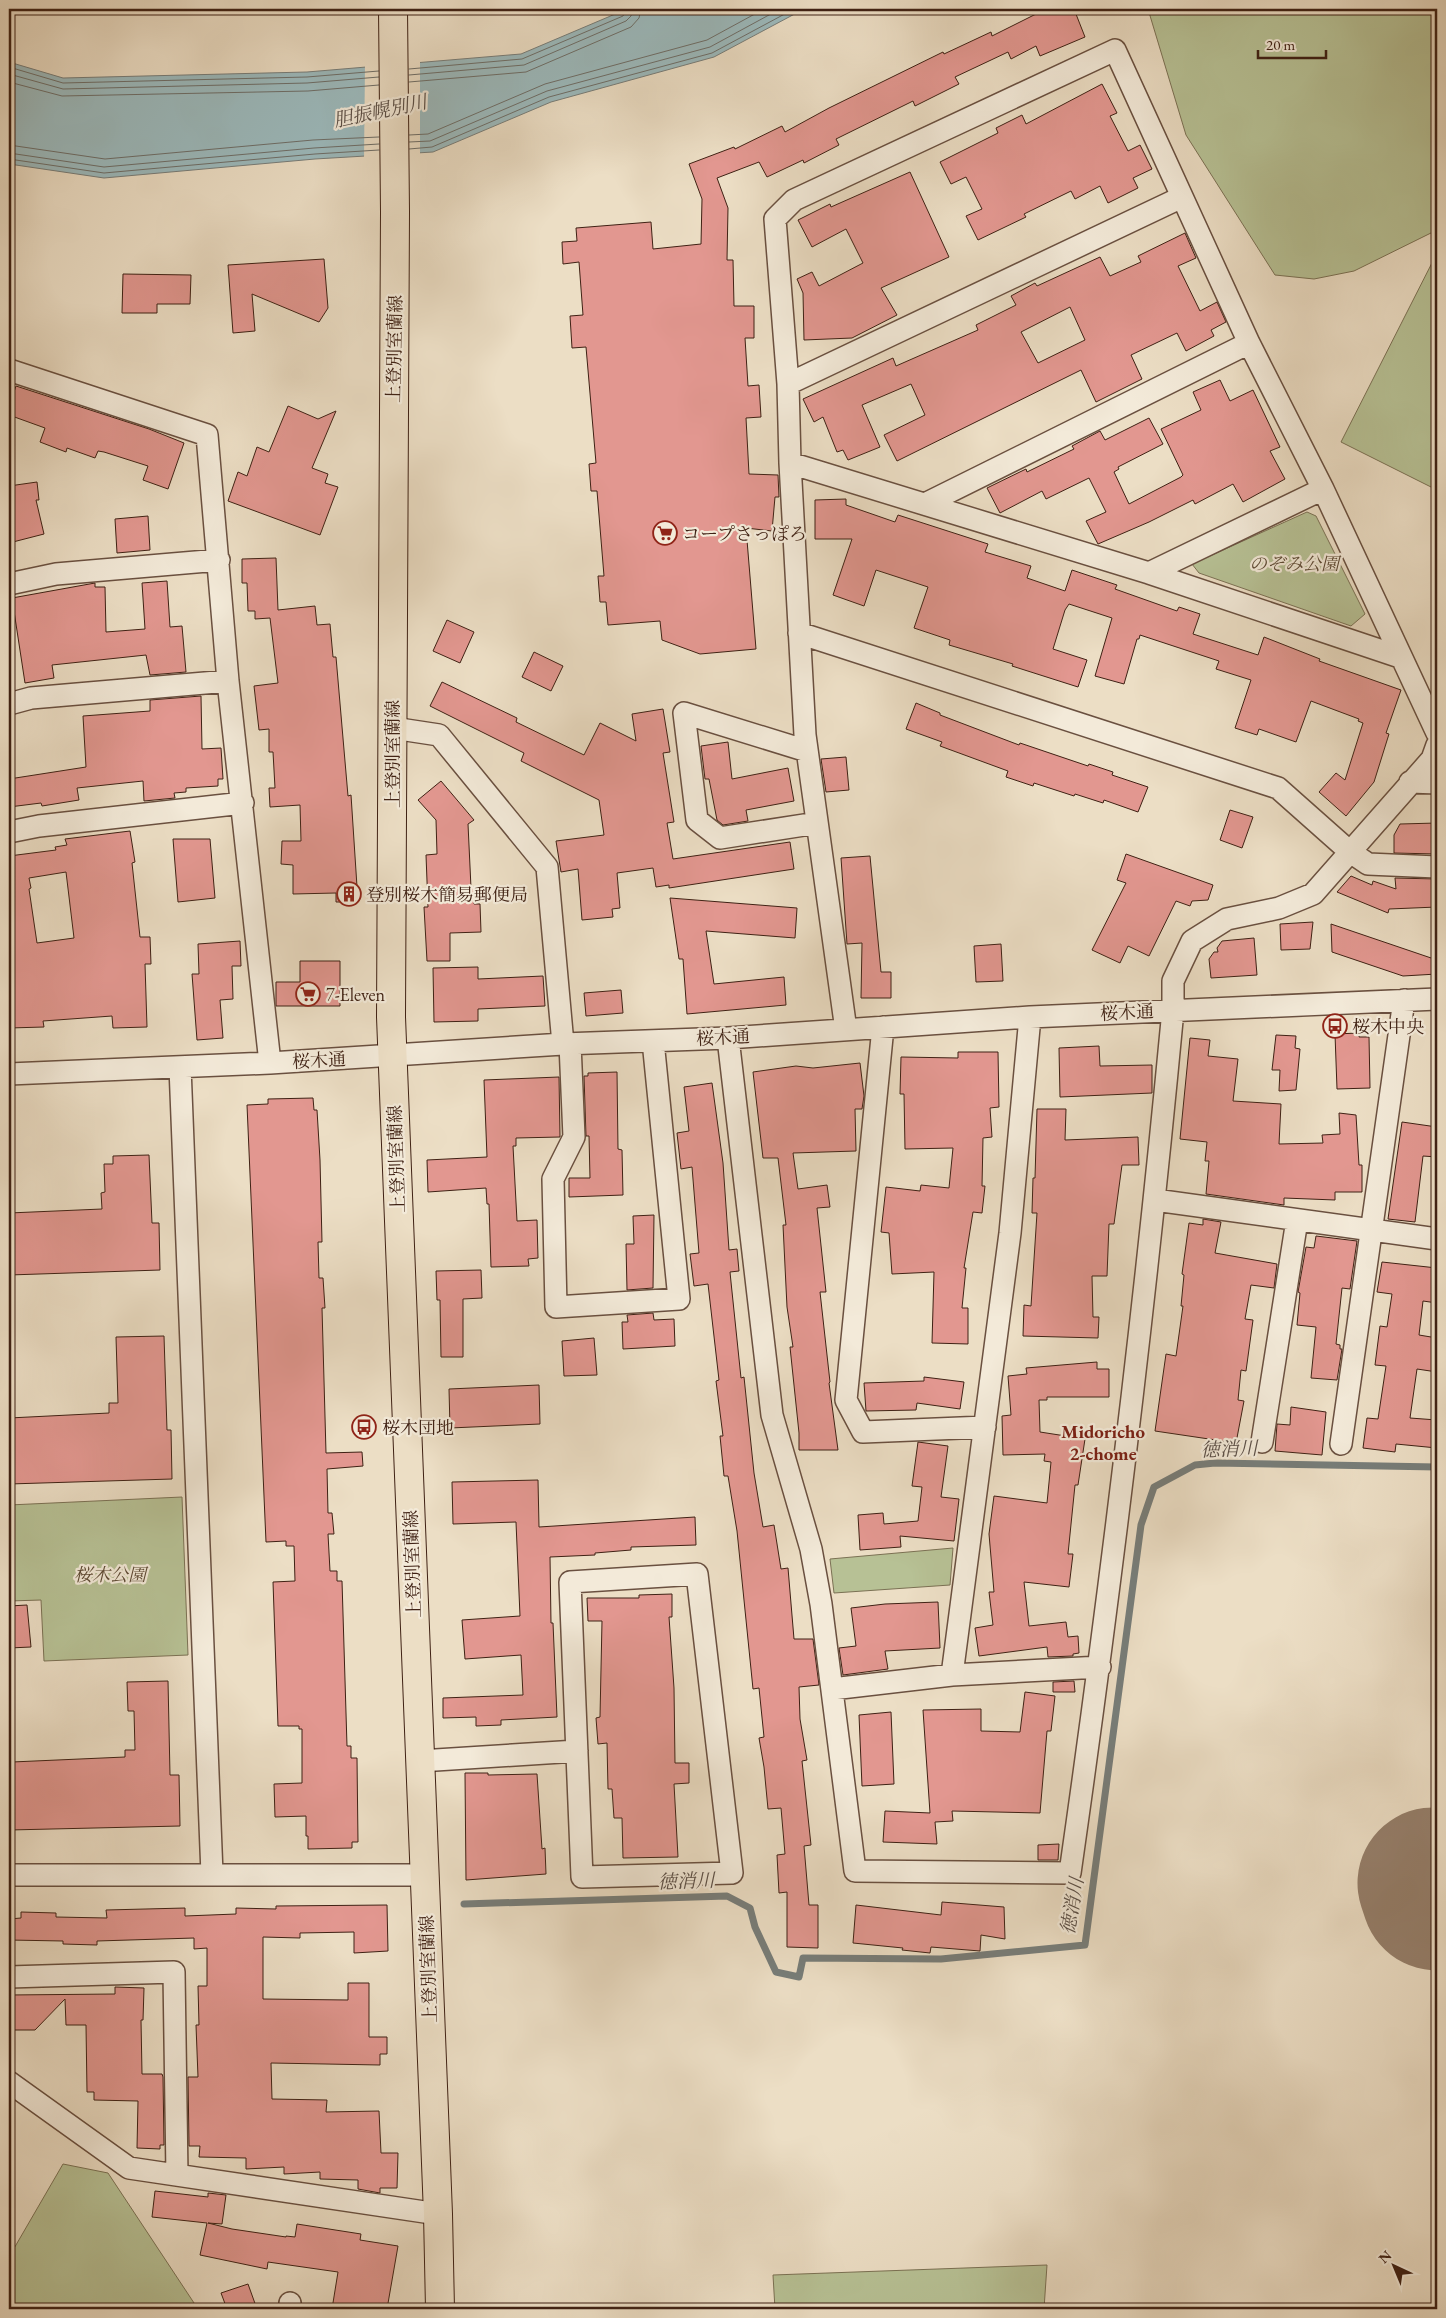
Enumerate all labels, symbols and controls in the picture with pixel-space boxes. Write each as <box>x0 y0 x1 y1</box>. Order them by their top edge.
scale bar <box>1258 28 1326 60</box>
text: 20 m <box>1266 35 1295 54</box>
water label: 胆振幌別川 <box>331 88 431 133</box>
street label: 上登別室蘭線 <box>382 295 406 403</box>
supermarket icon: コープさっぽろ <box>652 520 678 546</box>
place label: コープさっぽろ <box>682 522 807 545</box>
park label: のぞみ公園 <box>1249 552 1342 575</box>
street label: 上登別室蘭線 <box>381 700 404 808</box>
building icon: 登別桜木簡易郵便局 <box>336 881 362 907</box>
place label: 登別桜木簡易郵便局 <box>366 883 528 906</box>
supermarket icon: 7-Eleven <box>295 981 321 1007</box>
place label: 7-Eleven <box>326 983 386 1006</box>
street label: 桜木通 <box>1099 999 1155 1025</box>
bus stop icon: 桜木中央 <box>1322 1013 1348 1039</box>
place label: 桜木中央 <box>1352 1015 1424 1038</box>
street label: 桜木通 <box>695 1024 751 1050</box>
street label: 桜木通 <box>291 1047 347 1073</box>
street label: 上登別室蘭線 <box>383 1105 409 1213</box>
bus stop icon: 桜木団地 <box>351 1414 377 1440</box>
place label: 桜木団地 <box>382 1416 454 1439</box>
district label: Midoricho 2-chome <box>1061 1419 1145 1466</box>
water label: 徳消川 <box>1200 1435 1260 1462</box>
street label: 上登別室蘭線 <box>399 1510 425 1618</box>
park label: 桜木公園 <box>74 1563 149 1586</box>
water label: 徳消川 <box>657 1867 717 1894</box>
water label: 徳消川 <box>1055 1874 1090 1936</box>
street label: 上登別室蘭線 <box>415 1915 441 2023</box>
north arrow <box>1368 2240 1418 2290</box>
text: N <box>1375 2246 1396 2267</box>

